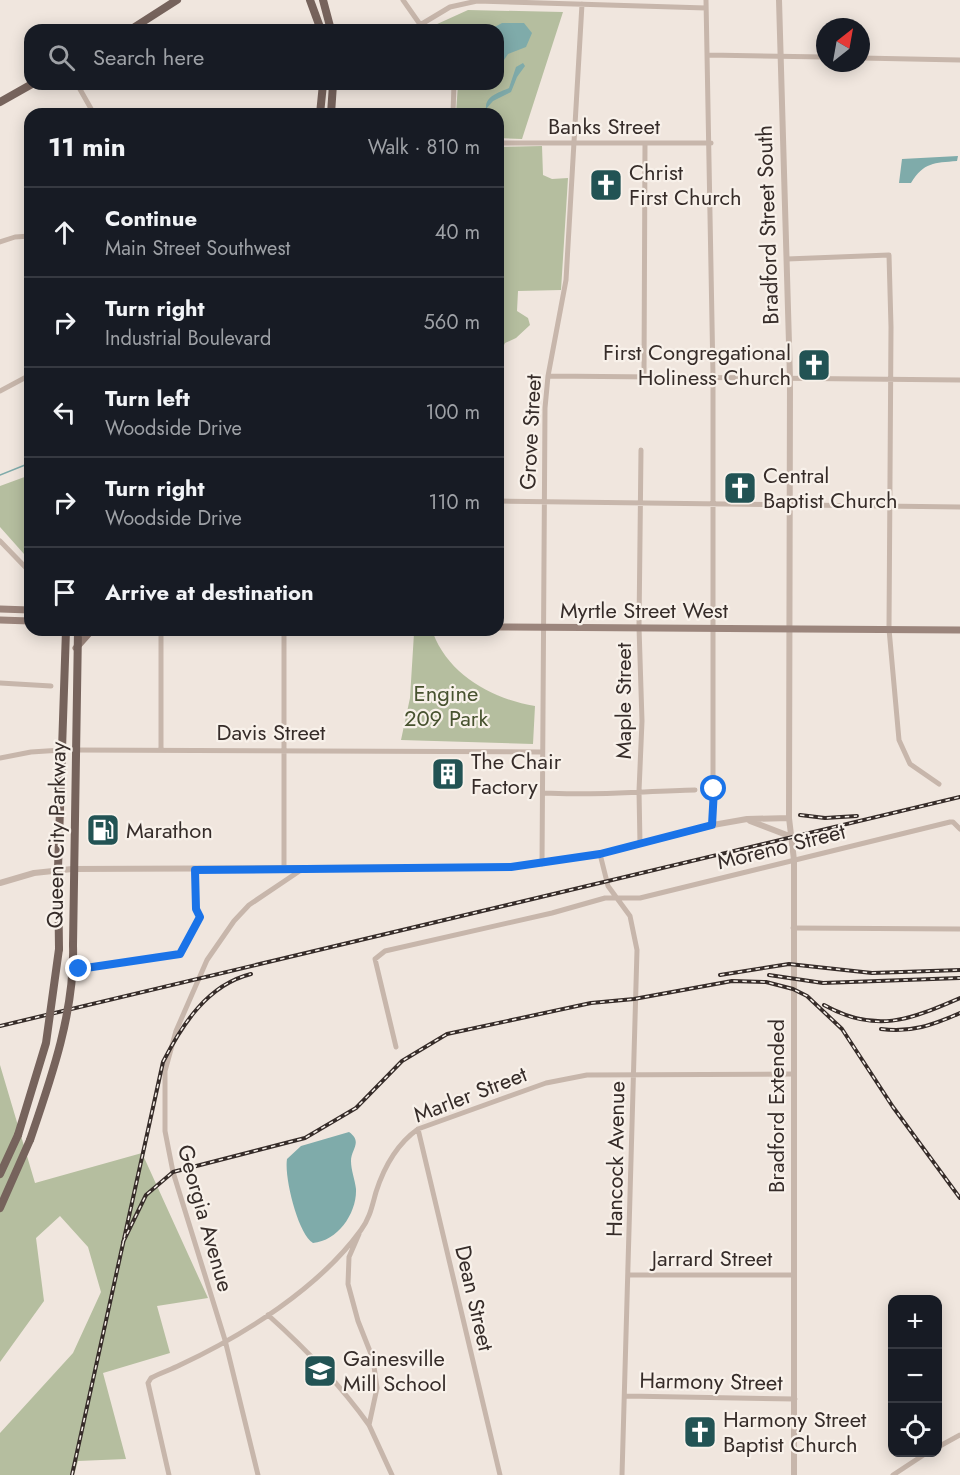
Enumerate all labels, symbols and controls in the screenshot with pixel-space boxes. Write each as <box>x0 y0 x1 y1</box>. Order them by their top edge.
north arrow <box>816 18 870 72</box>
search box <box>24 24 504 90</box>
icon: search <box>45 41 78 74</box>
text: Search here <box>93 41 204 73</box>
street label: Banks Street <box>548 110 661 142</box>
street label: Bradford Street South <box>748 125 786 325</box>
text: 11 min <box>48 128 126 166</box>
text: Walk · 810 m <box>368 133 480 162</box>
place label: Christ First Church <box>629 156 741 213</box>
church icon: Christ First Church <box>588 167 624 203</box>
text: Continue <box>105 202 197 234</box>
icon: ahead <box>48 216 81 249</box>
text: 40 m <box>435 218 480 247</box>
text: Main Street Southwest <box>105 234 290 263</box>
text: Turn right <box>105 292 205 324</box>
icon: right <box>48 306 81 339</box>
text: 560 m <box>424 308 480 337</box>
text: Industrial Boulevard <box>105 324 271 353</box>
place label: First Congregational Holiness Church <box>603 336 791 393</box>
church icon: First Congregational Holiness Church <box>796 347 832 383</box>
street label: Grove Street <box>511 373 549 491</box>
text: Turn left <box>105 382 190 414</box>
icon: left <box>48 396 81 429</box>
text: 100 m <box>425 398 480 427</box>
text: Woodside Drive <box>105 414 242 443</box>
place label: Central Baptist Church <box>763 459 898 516</box>
church icon: Central Baptist Church <box>722 470 758 506</box>
text: Turn right <box>105 472 205 504</box>
icon: right <box>48 486 81 519</box>
text: 110 m <box>428 488 480 517</box>
text: Woodside Drive <box>105 504 242 533</box>
icon: arrive <box>48 576 81 609</box>
text: Arrive at destination <box>105 576 314 608</box>
street label: Myrtle Street West <box>560 594 729 626</box>
street label: Maple Street <box>607 642 639 759</box>
park label: Engine 209 Park <box>404 677 488 734</box>
street label: Davis Street <box>217 716 326 748</box>
street label: Queen City Parkway <box>38 741 74 929</box>
place label: The Chair Factory <box>471 745 562 802</box>
building icon: The Chair Factory <box>430 756 466 792</box>
route start <box>700 775 726 801</box>
fuel station icon: Marathon <box>85 812 121 848</box>
place label: Marathon <box>126 814 213 846</box>
street label: Moreno Street <box>714 814 849 877</box>
route end <box>65 955 91 981</box>
street label: Bradford Extended <box>760 1019 792 1193</box>
street label: Marler Street <box>409 1057 532 1130</box>
street label: Hancock Avenue <box>598 1081 632 1237</box>
street label: Georgia Avenue <box>170 1141 242 1295</box>
street label: Dean Street <box>447 1242 503 1355</box>
street label: Jarrard Street <box>649 1242 773 1274</box>
map controls <box>888 1295 942 1457</box>
button: + <box>888 1295 942 1349</box>
place label: Gainesville Mill School <box>343 1342 446 1399</box>
button: − <box>888 1349 942 1403</box>
school or university icon: Gainesville Mill School <box>302 1353 338 1389</box>
street label: Harmony Street <box>639 1364 784 1398</box>
place label: Harmony Street Baptist Church <box>723 1403 867 1460</box>
button: locate <box>888 1403 942 1457</box>
church icon: Harmony Street Baptist Church <box>682 1414 718 1450</box>

